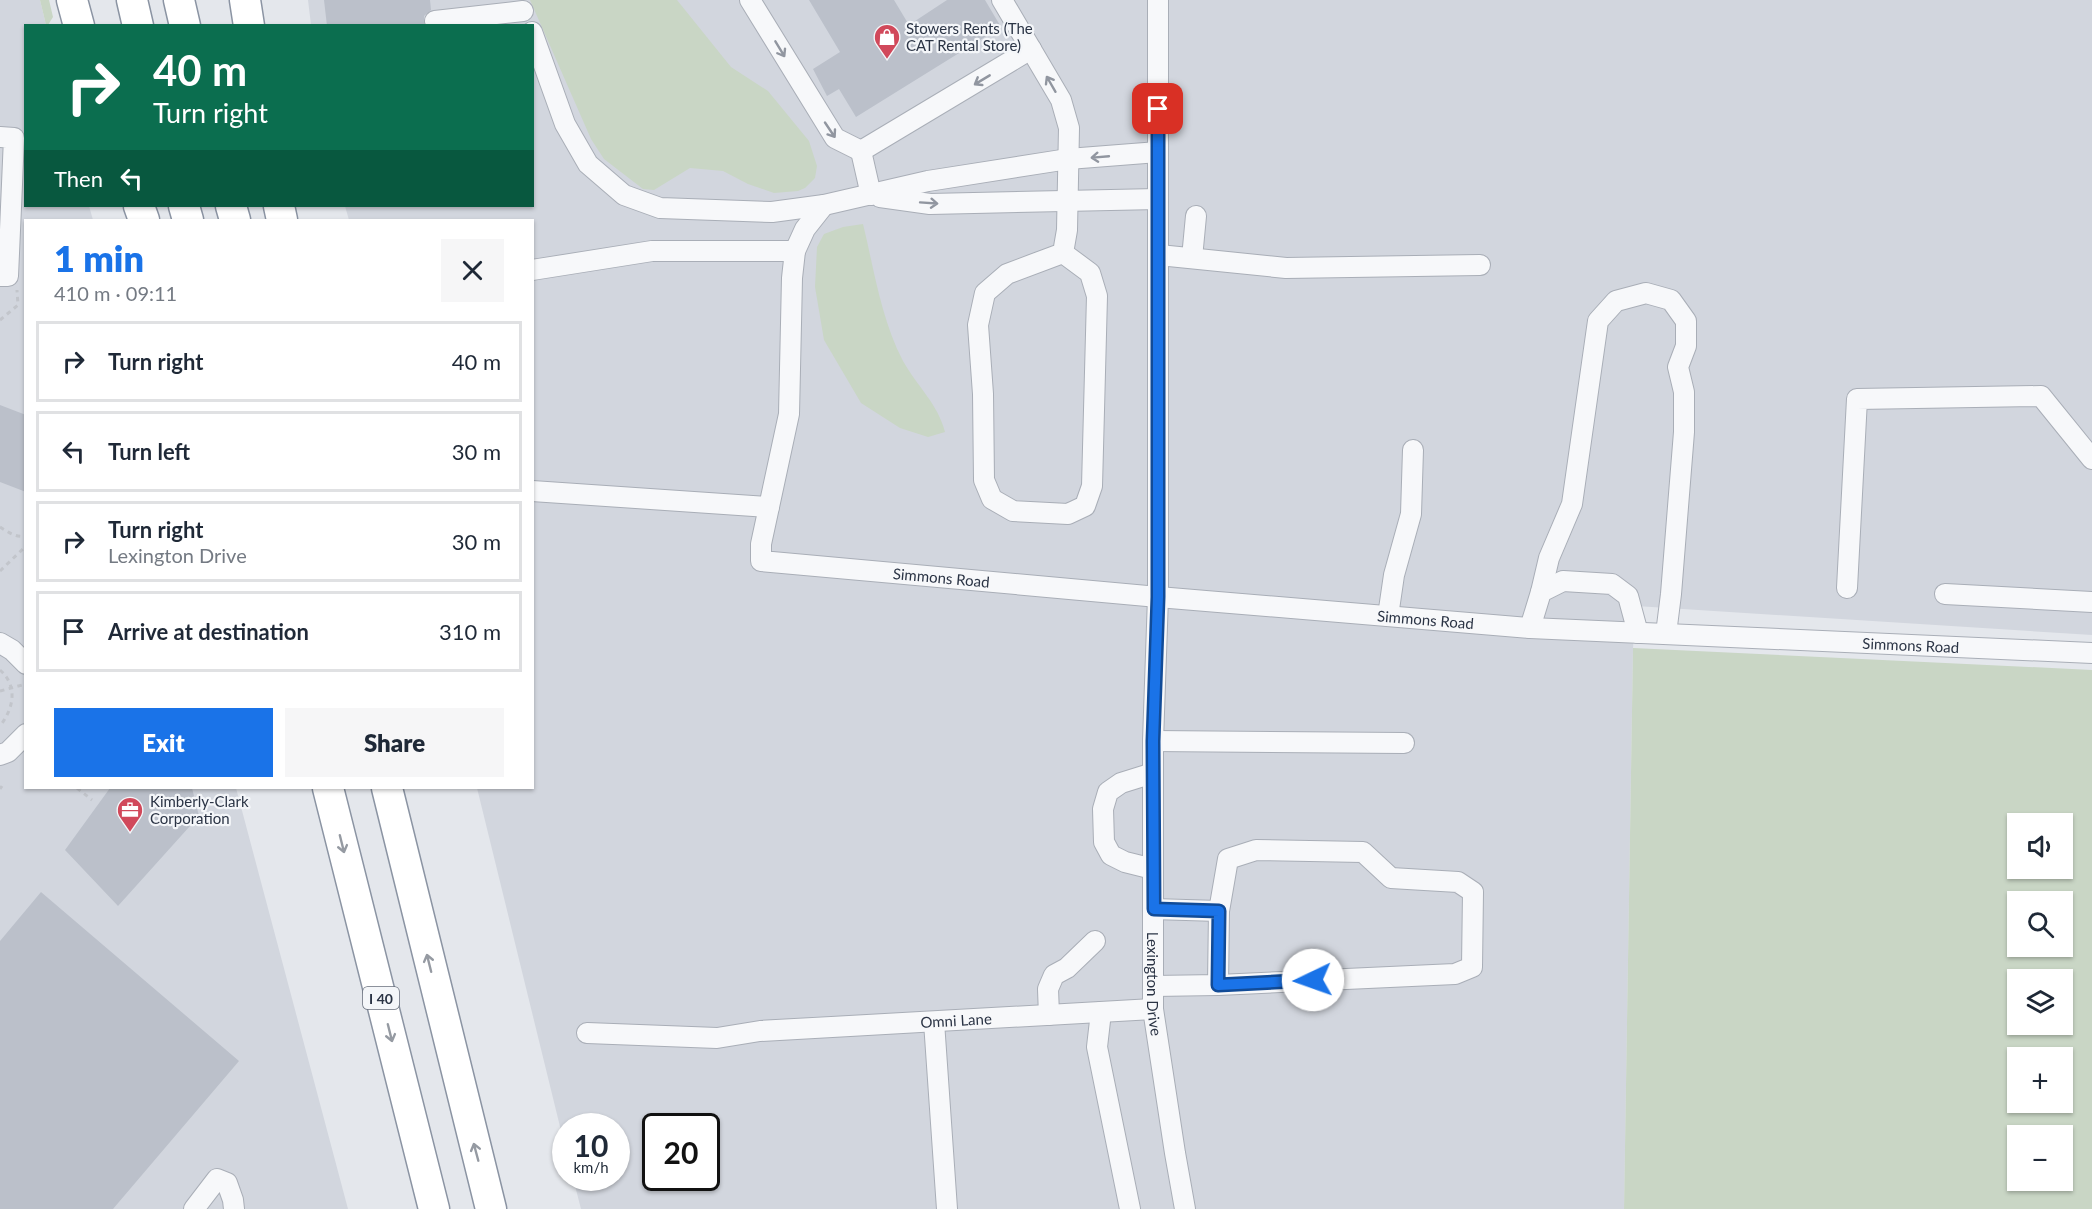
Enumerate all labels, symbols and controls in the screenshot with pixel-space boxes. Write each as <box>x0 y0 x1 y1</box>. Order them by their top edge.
place label: Stowers Rents (The CAT Rental Store) <box>906 19 1033 54</box>
shop icon: Stowers Rents (The CAT Rental Store) <box>872 22 902 60</box>
one-way arrow <box>774 40 786 57</box>
text: 40 m <box>153 45 247 95</box>
icon: right <box>54 48 132 126</box>
one-way arrow <box>974 74 991 86</box>
one-way arrow <box>1045 76 1057 93</box>
pin <box>1132 83 1183 134</box>
icon: arrive <box>1141 92 1174 125</box>
text: Turn right <box>153 96 268 129</box>
one-way arrow <box>824 122 836 138</box>
one-way arrow <box>1091 152 1111 163</box>
icon: left <box>115 162 148 195</box>
text: Then <box>54 165 103 192</box>
one-way arrow <box>919 198 939 209</box>
text: 1 min <box>54 236 144 280</box>
button: close <box>441 239 504 302</box>
text: 410 m · 09:11 <box>54 281 177 305</box>
icon: right <box>57 345 90 378</box>
text: Turn right <box>108 348 203 375</box>
text: 40 m <box>452 348 501 375</box>
icon: left <box>57 435 90 468</box>
text: Turn left <box>108 438 190 465</box>
text: 30 m <box>452 438 501 465</box>
text: Turn right <box>108 516 203 543</box>
icon: right <box>57 525 90 558</box>
text: 30 m <box>452 528 501 555</box>
text: Lexington Drive <box>108 543 247 567</box>
street label: Simmons Road <box>892 564 990 591</box>
street label: Simmons Road <box>1376 606 1475 632</box>
icon: arrive <box>57 615 90 648</box>
text: Arrive at destination <box>108 618 309 645</box>
text: 310 m <box>439 618 501 645</box>
street label: Simmons Road <box>1862 634 1960 656</box>
button: Exit <box>54 708 273 777</box>
button: Share <box>285 708 504 777</box>
place label: Kimberly-Clark Corporation <box>150 792 249 827</box>
office icon: Kimberly-Clark Corporation <box>115 795 145 833</box>
map controls <box>2007 813 2073 1191</box>
button: sound <box>2007 813 2073 879</box>
one-way arrow <box>336 834 348 853</box>
button: search <box>2007 891 2073 957</box>
street label: Lexington Drive <box>1144 932 1166 1037</box>
position arrow <box>1281 948 1345 1012</box>
one-way arrow <box>423 954 435 973</box>
button: layers <box>2007 969 2073 1035</box>
road number: I 40 <box>363 987 399 1009</box>
street label: Omni Lane <box>920 1009 992 1031</box>
one-way arrow <box>384 1023 396 1042</box>
button: + <box>2007 1047 2073 1113</box>
speed limit sign: 20 <box>642 1113 720 1191</box>
button: − <box>2007 1125 2073 1191</box>
text: 10 <box>574 1127 608 1163</box>
one-way arrow <box>470 1143 481 1162</box>
text: km/h <box>573 1158 609 1176</box>

